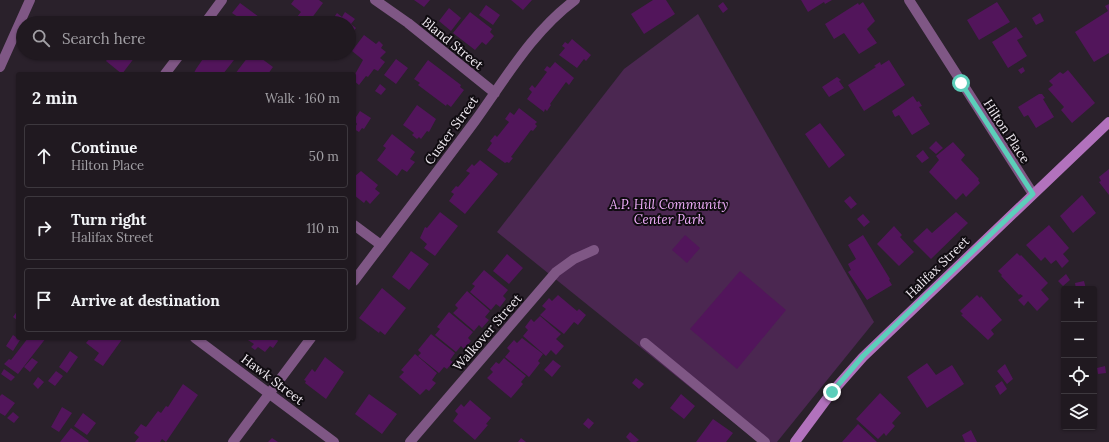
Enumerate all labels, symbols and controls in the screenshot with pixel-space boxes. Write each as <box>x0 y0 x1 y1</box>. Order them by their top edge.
street label: Bland Street <box>419 13 487 73</box>
search box <box>16 16 356 60</box>
icon: search <box>30 27 52 49</box>
text: Search here <box>62 29 145 48</box>
route start <box>952 74 970 92</box>
text: 2 min <box>32 87 78 109</box>
text: Walk · 160 m <box>265 90 340 107</box>
street label: Custer Street <box>421 93 482 168</box>
street label: Hilton Place <box>980 96 1034 167</box>
text: Continue <box>71 138 137 157</box>
icon: ahead <box>33 145 55 167</box>
text: 50 m <box>309 148 339 165</box>
text: Hilton Place <box>71 157 144 174</box>
park label: A.P. Hill Community Center Park <box>609 196 729 228</box>
text: Turn right <box>71 210 147 229</box>
icon: right <box>33 217 55 239</box>
text: 110 m <box>306 220 339 237</box>
text: Halifax Street <box>71 229 153 246</box>
street label: Halifax Street <box>902 233 973 302</box>
map controls <box>1061 286 1097 430</box>
button: + <box>1061 286 1097 322</box>
icon: arrive <box>33 289 55 311</box>
street label: Walkover Street <box>449 290 525 374</box>
text: Arrive at destination <box>71 291 220 310</box>
button: − <box>1061 322 1097 358</box>
street label: Hawk Street <box>238 350 307 409</box>
button: locate <box>1061 358 1097 394</box>
route end <box>823 383 841 401</box>
button: layers <box>1061 394 1097 430</box>

